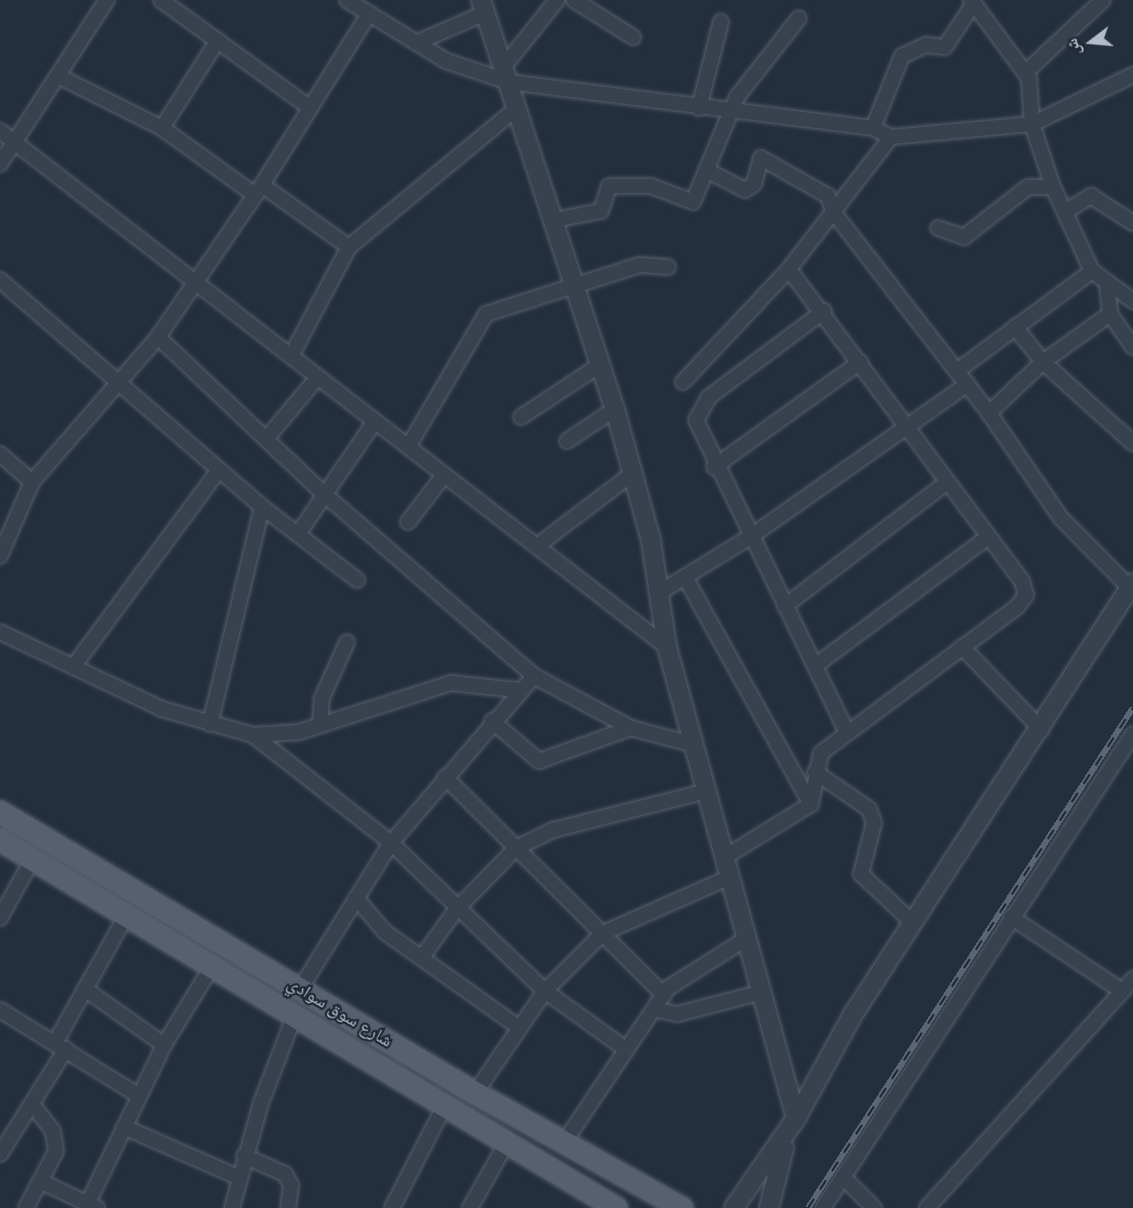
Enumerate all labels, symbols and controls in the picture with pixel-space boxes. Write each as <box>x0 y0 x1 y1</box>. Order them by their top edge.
north arrow <box>1061 12 1121 72</box>
text: ش <box>1062 36 1086 58</box>
street label: شارع سوق سوادي <box>284 972 396 1052</box>

